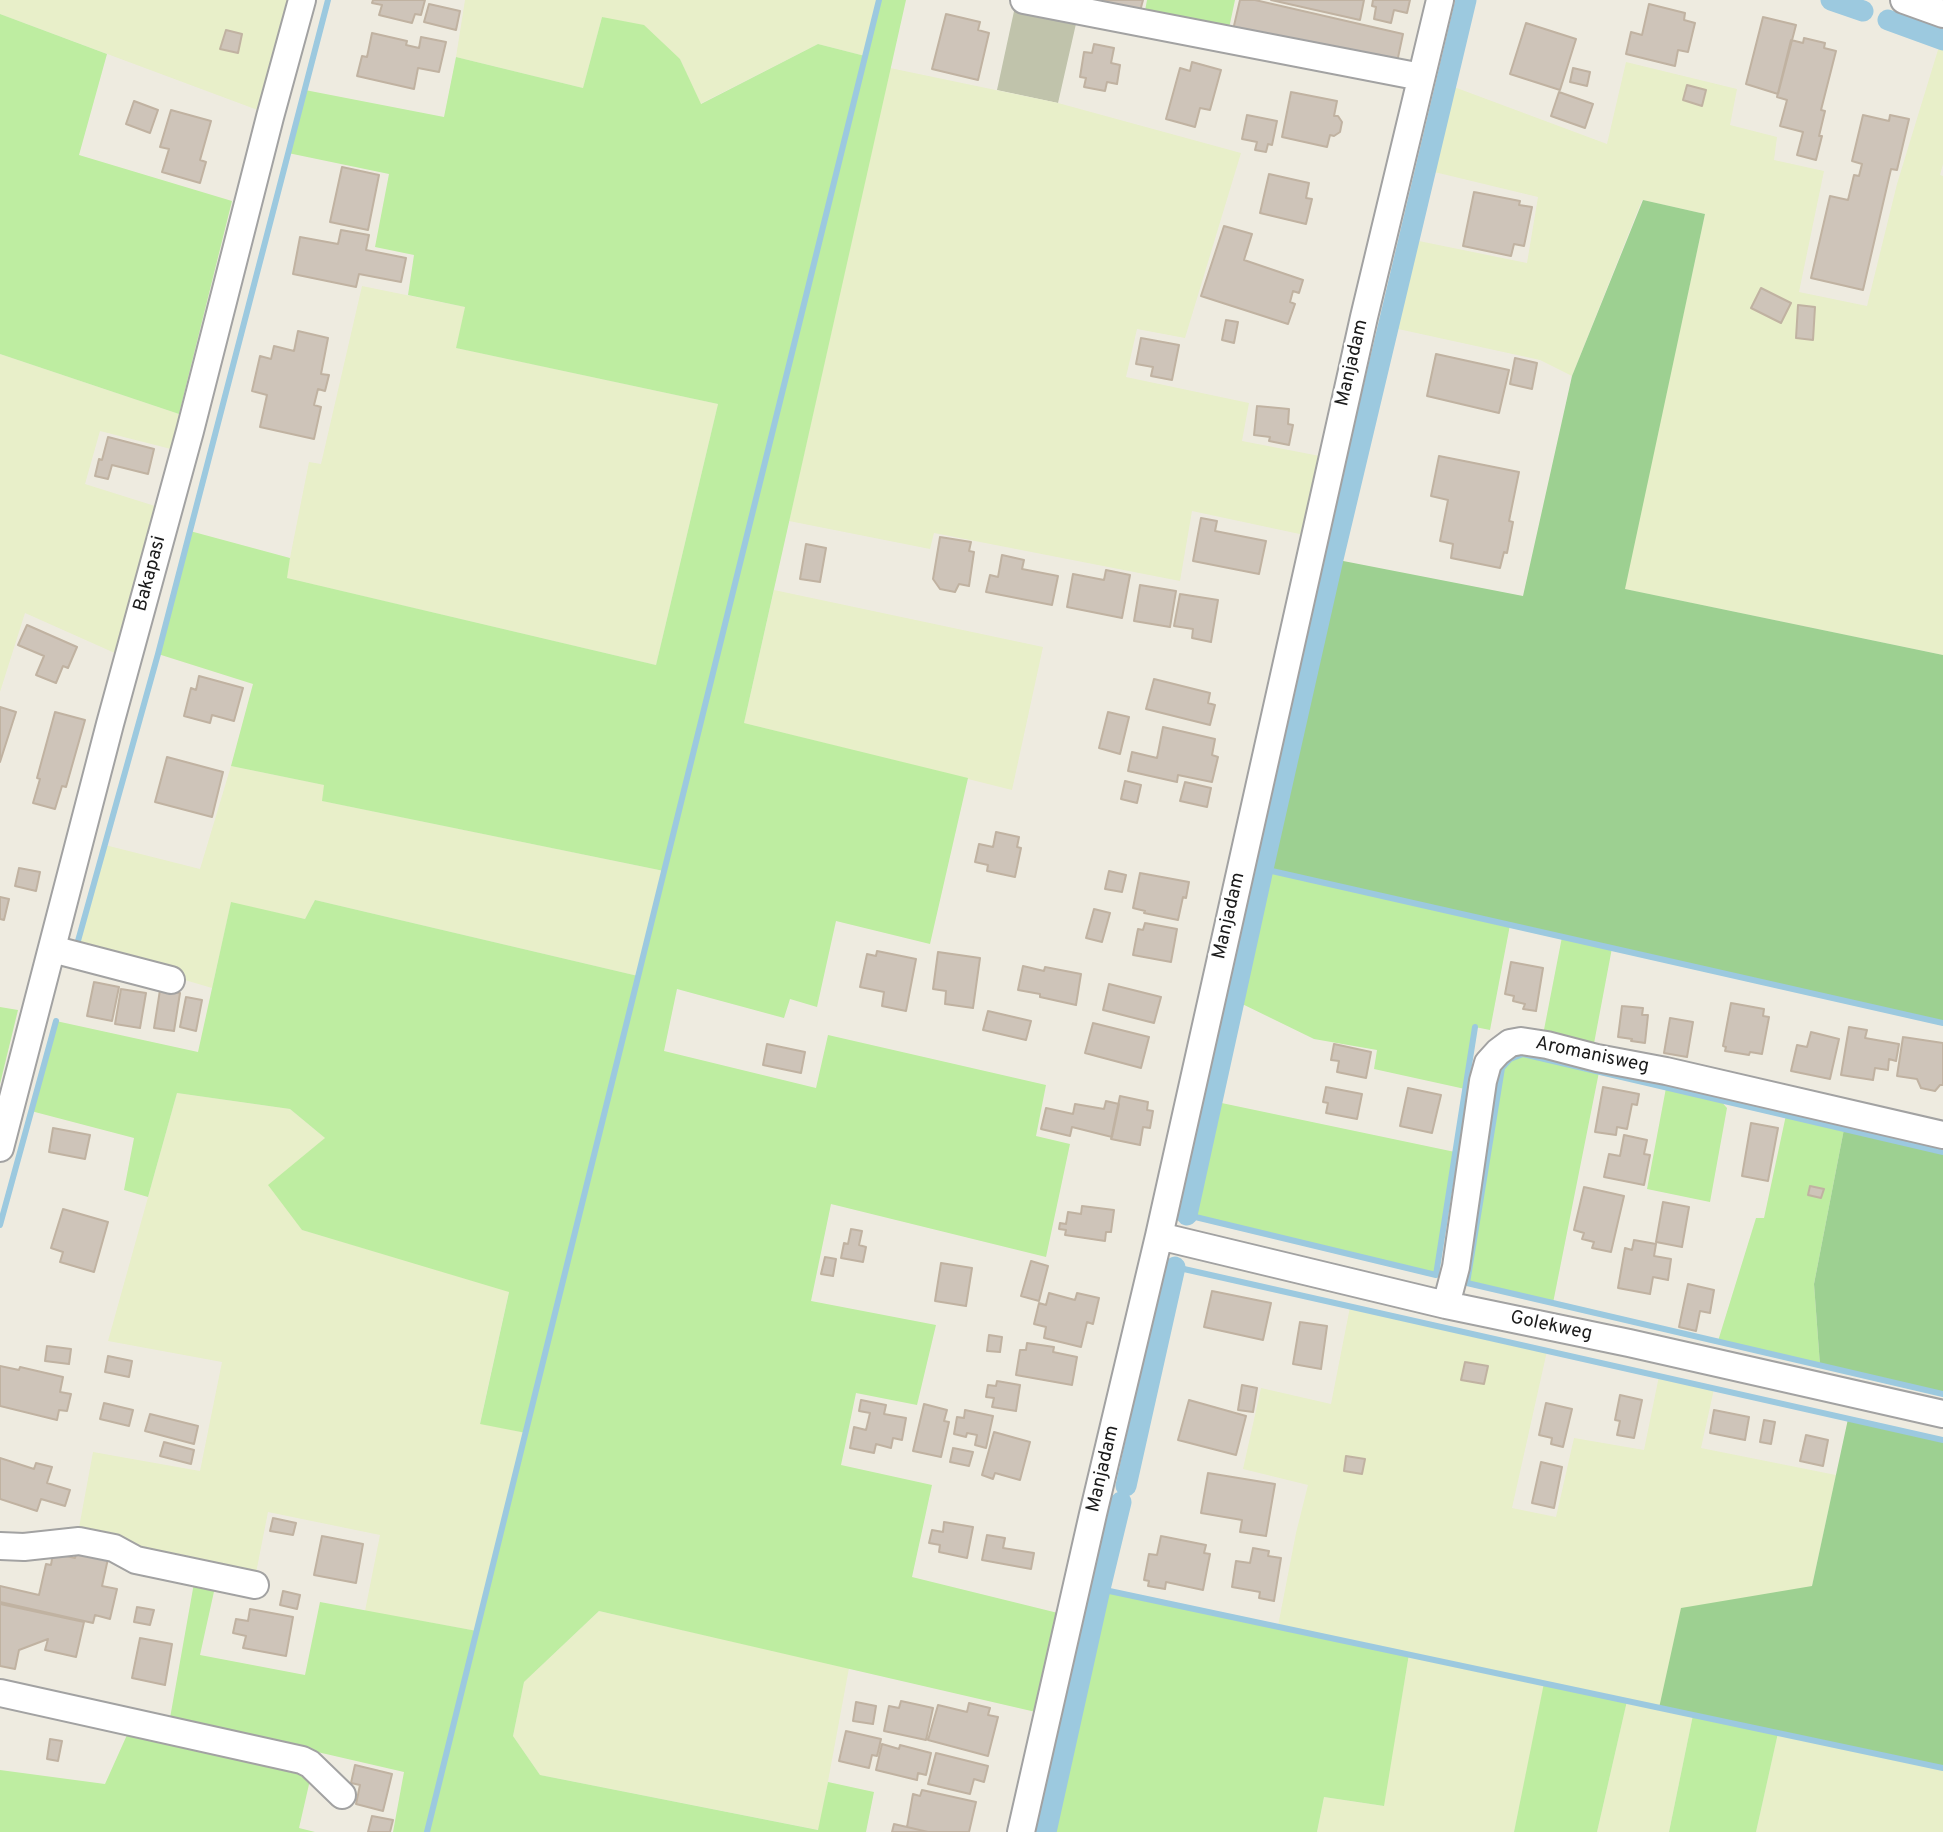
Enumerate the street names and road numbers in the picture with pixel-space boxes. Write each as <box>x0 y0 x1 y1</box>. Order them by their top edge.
street label: Manjadam <box>1332 317 1374 409</box>
street label: Bakapasi <box>130 534 172 614</box>
street label: Manjadam <box>1209 870 1251 962</box>
street label: Aromanisweg <box>1533 1033 1651 1079</box>
street label: Golekweg <box>1508 1307 1594 1347</box>
street label: Manjadam <box>1083 1423 1125 1515</box>

